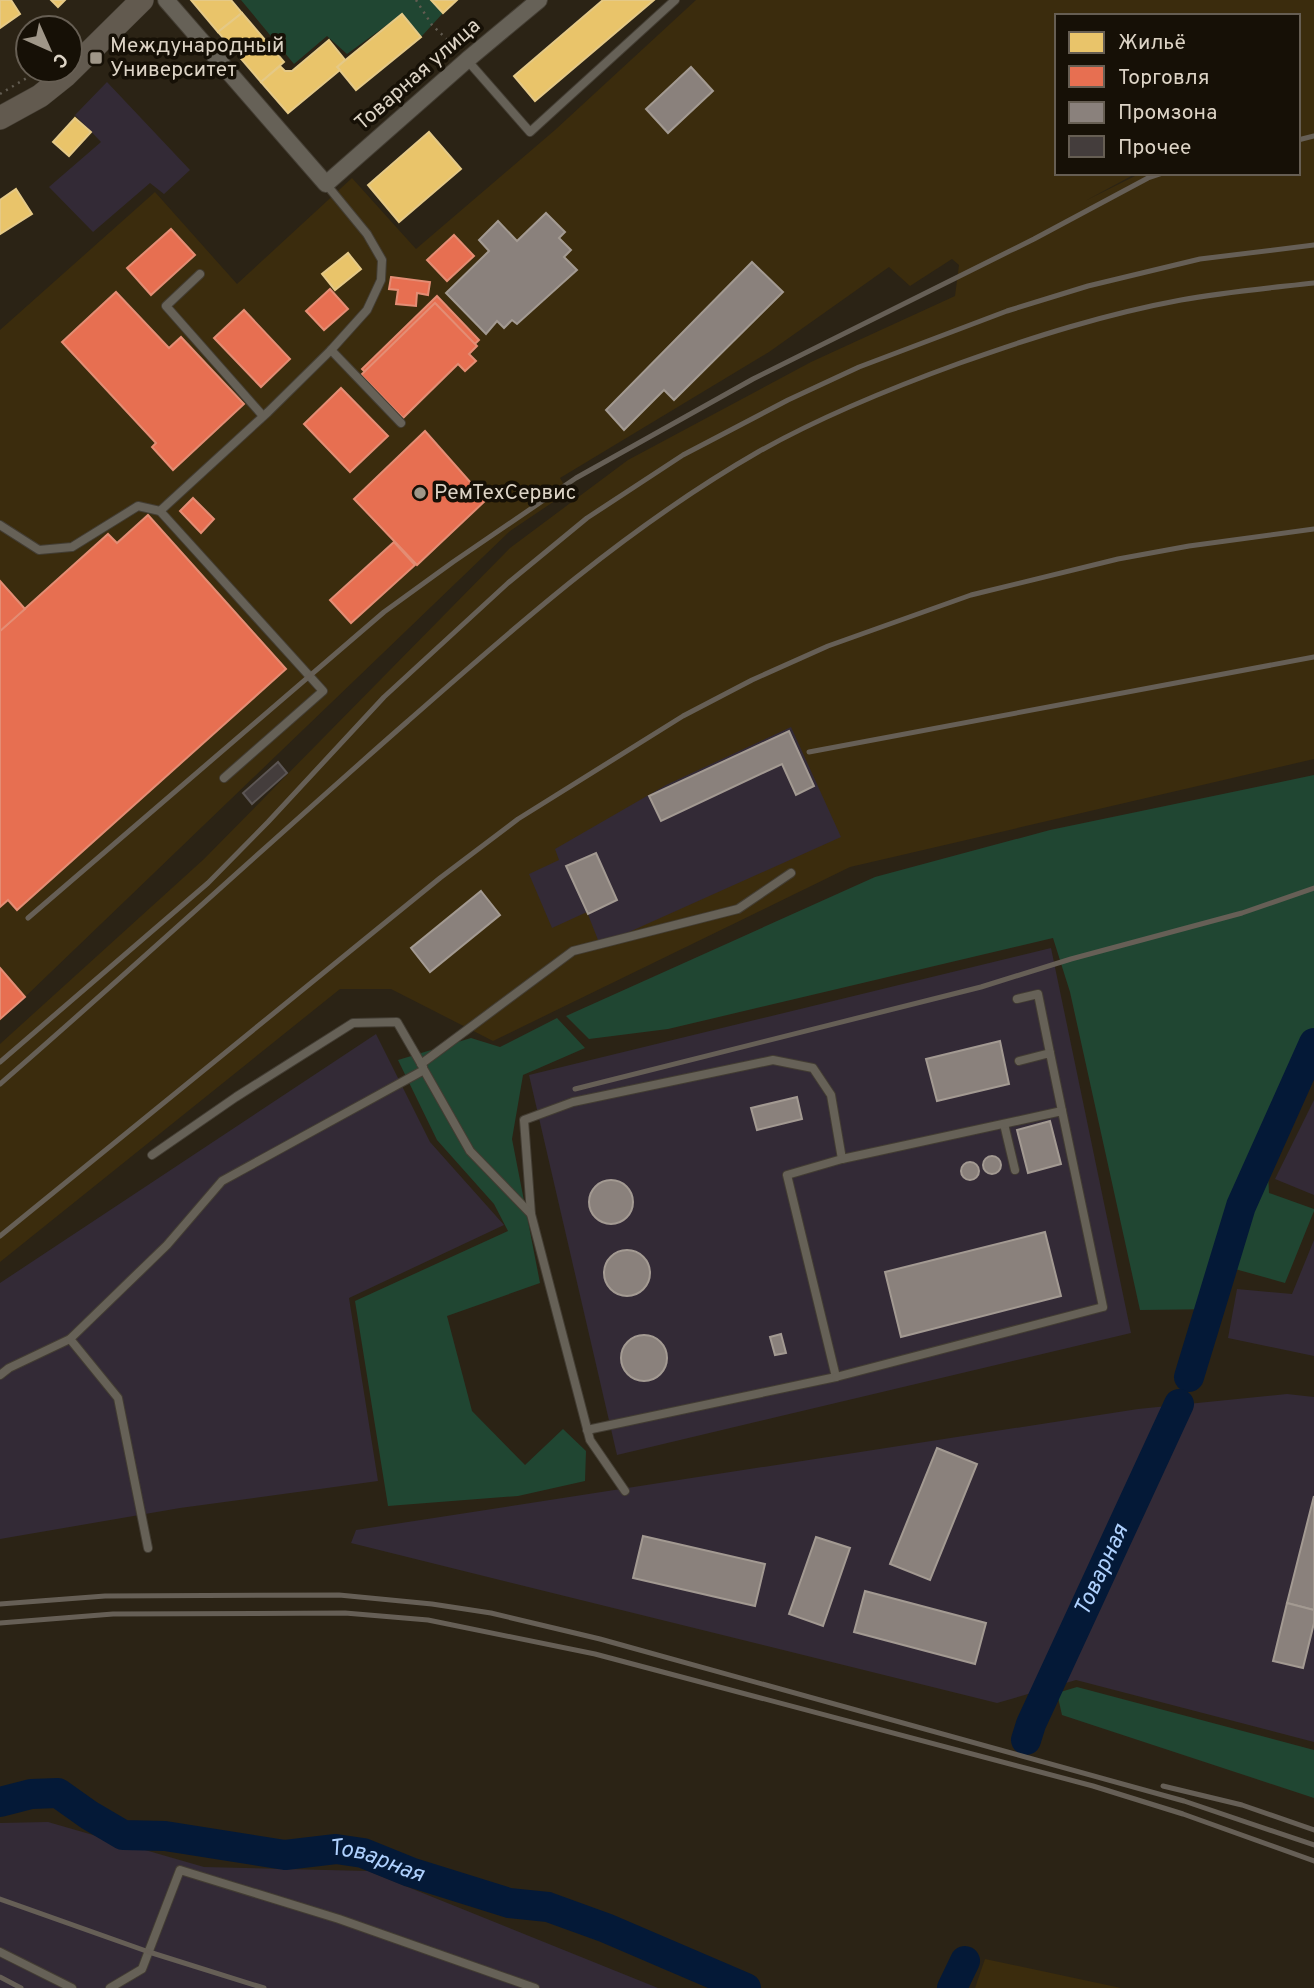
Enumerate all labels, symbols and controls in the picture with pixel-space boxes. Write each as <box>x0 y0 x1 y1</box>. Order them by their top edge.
street label: Товарная улица <box>350 13 486 137</box>
north arrow <box>14 14 84 84</box>
legend <box>1055 14 1300 175</box>
text: Жильё <box>1118 30 1186 57</box>
place label: Международный Университет <box>110 33 284 84</box>
text: С <box>47 47 72 72</box>
marker: Международный Университет <box>88 50 104 66</box>
text: Торговля <box>1118 65 1209 92</box>
text: Промзона <box>1118 100 1217 127</box>
text: Прочее <box>1118 135 1191 162</box>
place label: РемТехСервис <box>434 480 576 507</box>
marker: РемТехСервис <box>412 485 428 501</box>
water label: Товарная <box>1068 1519 1136 1621</box>
water label: Товарная <box>328 1834 428 1890</box>

